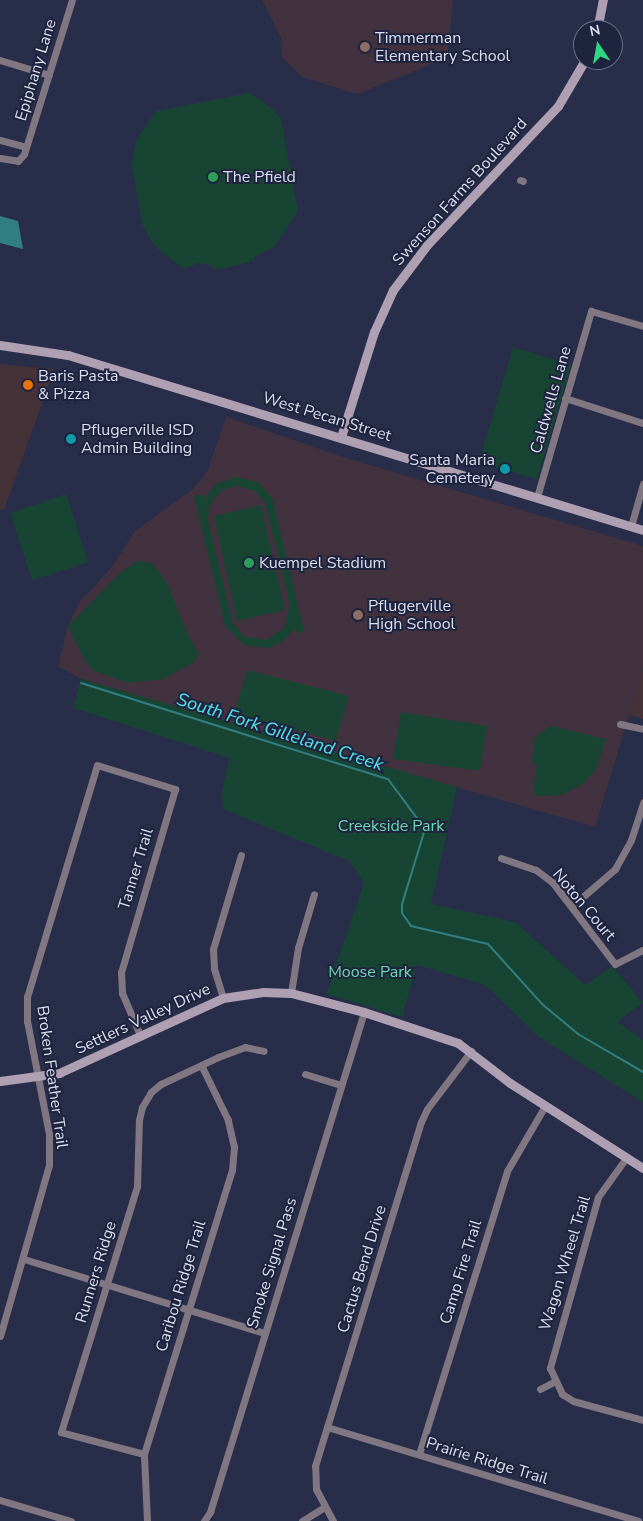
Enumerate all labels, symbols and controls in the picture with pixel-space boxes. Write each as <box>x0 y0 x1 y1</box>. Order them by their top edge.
street label: Epiphany Lane <box>11 17 61 123</box>
north arrow <box>573 20 623 70</box>
text: N <box>588 20 602 41</box>
place label: Timmerman Elementary School <box>375 28 510 66</box>
marker: Timmerman Elementary School <box>359 41 371 53</box>
street label: Swenson Farms Boulevard <box>389 114 531 270</box>
place label: The Pfield <box>223 167 296 187</box>
marker: The Pfield <box>207 171 219 183</box>
street label: Caldwells Lane <box>527 344 575 456</box>
place label: Baris Pasta & Pizza <box>38 366 118 404</box>
marker: Baris Pasta & Pizza <box>22 379 34 391</box>
street label: West Pecan Street <box>260 388 394 446</box>
place label: Pflugerville ISD Admin Building <box>81 420 194 458</box>
marker: Pflugerville ISD Admin Building <box>65 433 77 445</box>
place label: Santa Maria Cemetery <box>409 450 495 488</box>
marker: Santa Maria Cemetery <box>499 463 511 475</box>
place label: Kuempel Stadium <box>259 553 386 573</box>
marker: Kuempel Stadium <box>243 557 255 569</box>
place label: Pflugerville High School <box>368 596 455 634</box>
marker: Pflugerville High School <box>352 609 364 621</box>
water label: South Fork Gilleland Creek <box>174 688 386 776</box>
park label: Creekside Park <box>338 816 444 836</box>
street label: Tanner Trail <box>114 826 158 912</box>
street label: Noton Court <box>548 865 620 945</box>
park label: Moose Park <box>328 962 412 982</box>
street label: Settlers Valley Drive <box>72 979 214 1059</box>
street label: Broken Feather Trail <box>32 1004 72 1150</box>
street label: Wagon Wheel Trail <box>535 1193 595 1333</box>
street label: Smoke Signal Pass <box>243 1195 301 1331</box>
street label: Cactus Bend Drive <box>333 1203 391 1335</box>
street label: Caribou Ridge Trail <box>152 1218 210 1354</box>
street label: Camp Fire Trail <box>436 1218 486 1326</box>
street label: Runners Ridge <box>71 1219 121 1325</box>
street label: Prairie Ridge Trail <box>424 1433 550 1489</box>

